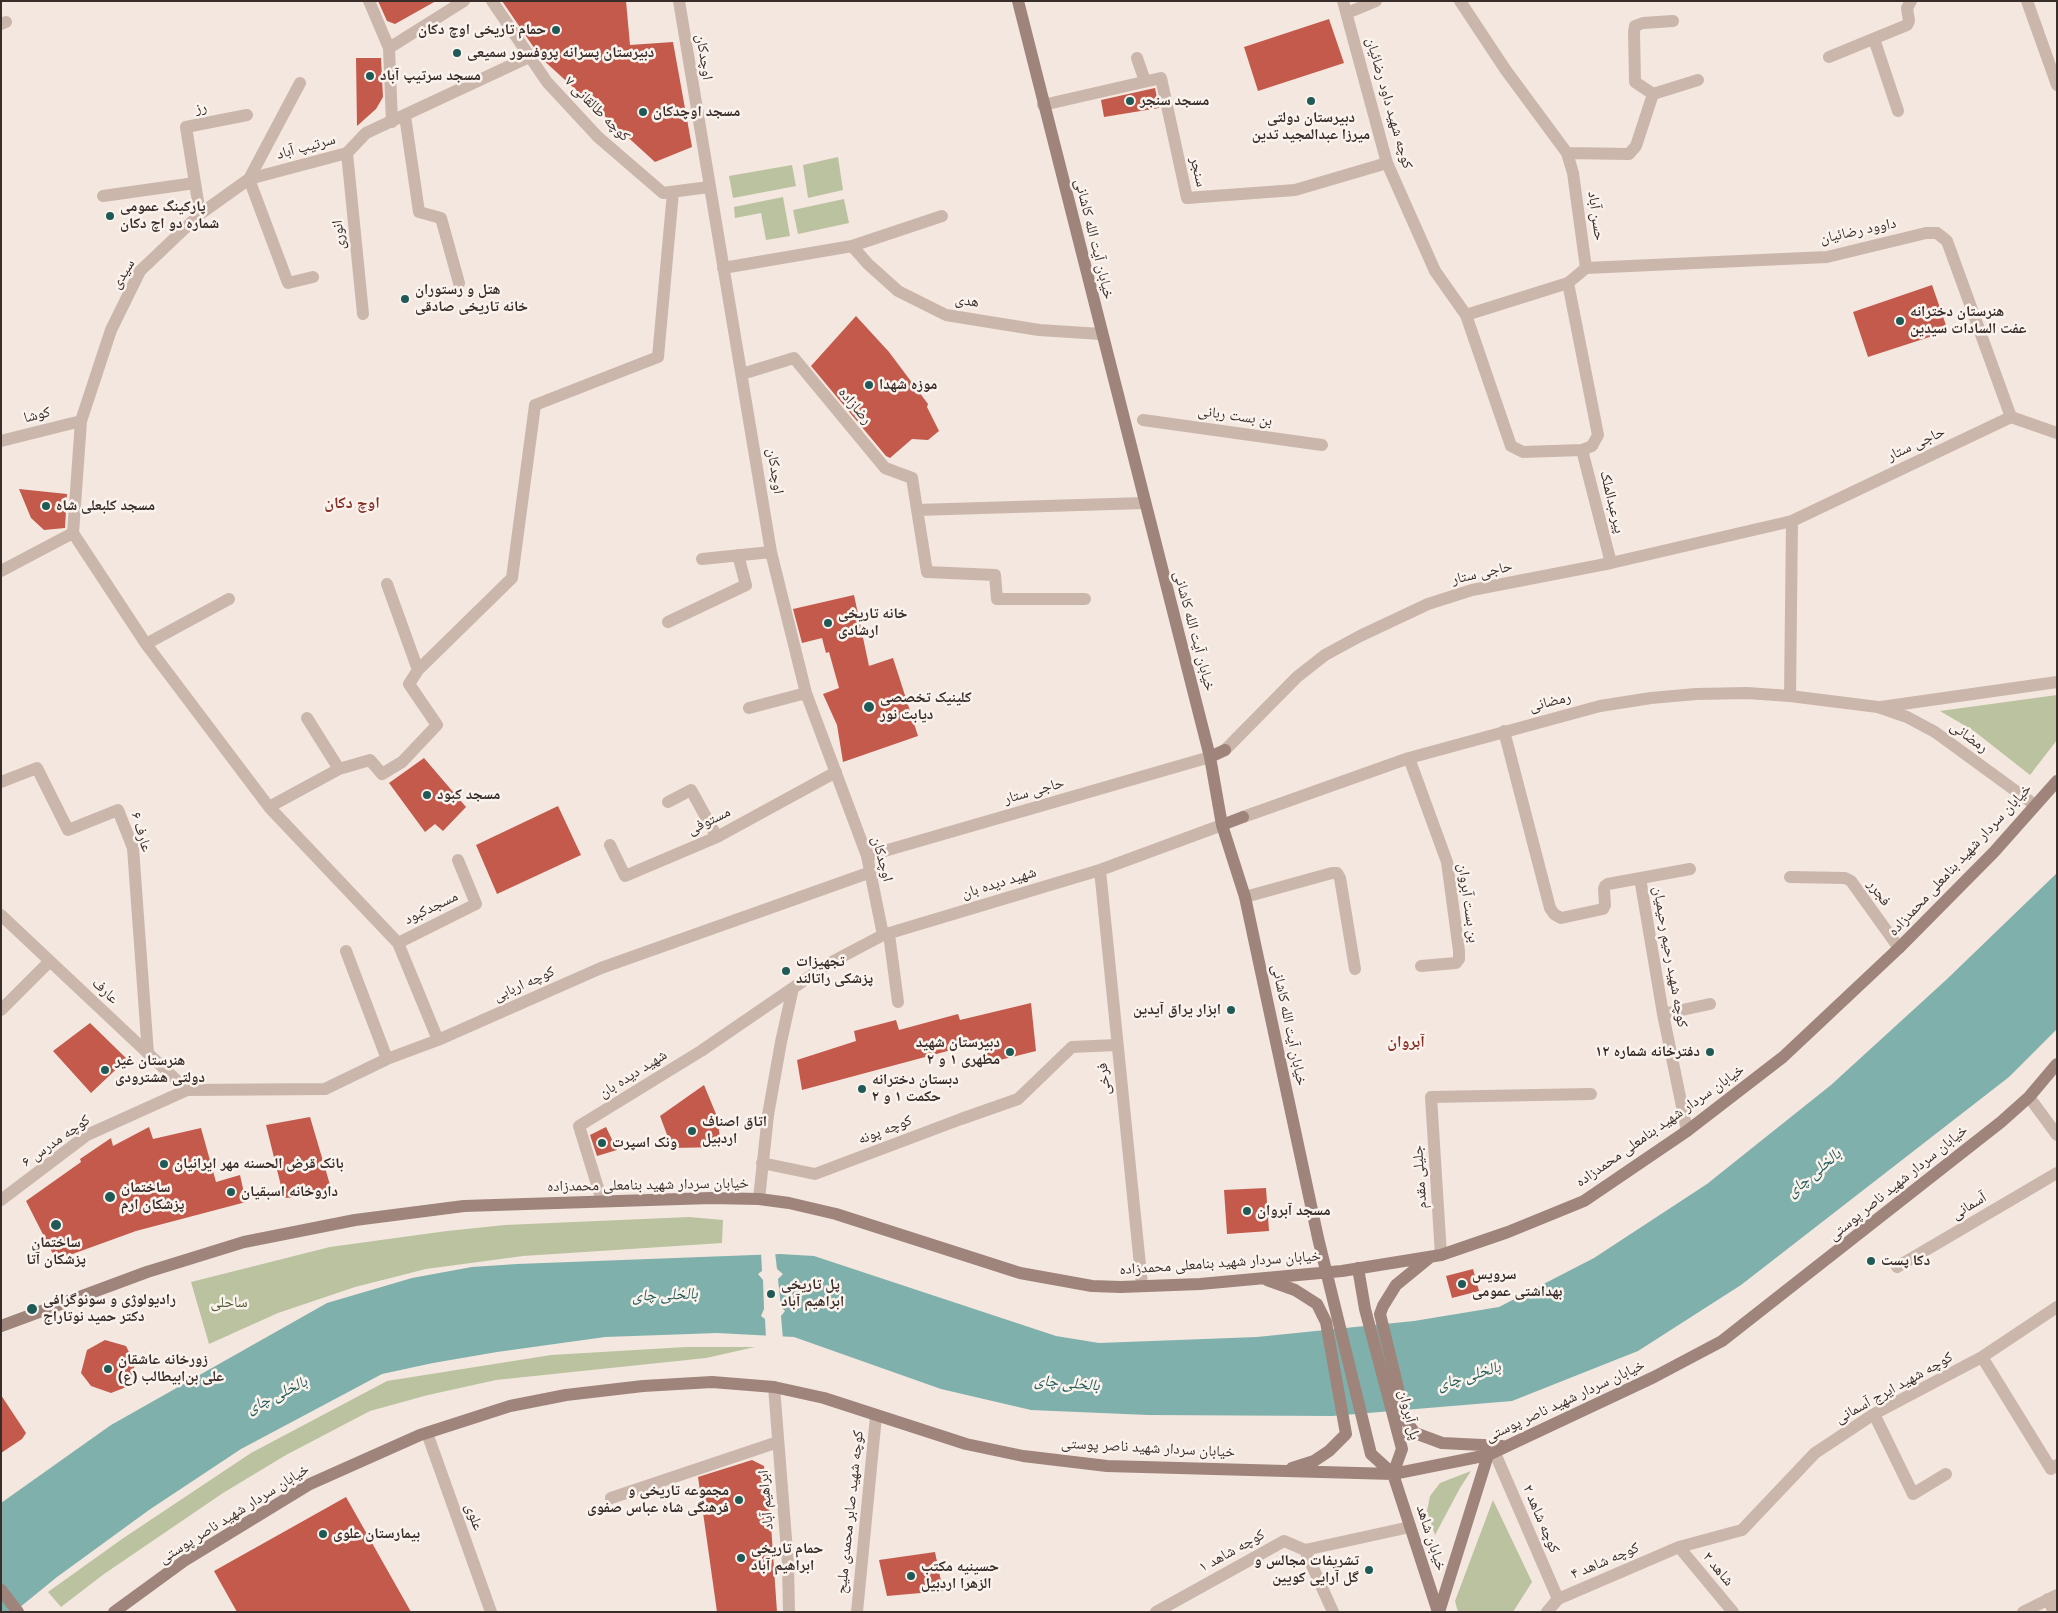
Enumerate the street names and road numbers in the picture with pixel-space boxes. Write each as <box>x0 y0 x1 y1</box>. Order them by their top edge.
street label: اوچدکان <box>692 33 716 81</box>
street label: کوچه شهید داود رضائیان <box>1362 35 1416 171</box>
street label: کوچه طالقانی ۷ <box>561 73 633 145</box>
street label: رز <box>194 98 208 118</box>
street label: سرتیپ آباد <box>275 130 337 164</box>
street label: سنجر <box>1186 155 1210 189</box>
street label: خیابان آیت الله کاشانی <box>1070 177 1118 301</box>
street label: حسن آباد <box>1584 190 1608 242</box>
street label: داوود رضائیان <box>1818 214 1898 248</box>
street label: انوری <box>328 219 350 251</box>
street label: سیدی <box>107 256 139 292</box>
street label: هدی <box>954 290 980 312</box>
street label: رضازاده <box>834 384 876 428</box>
street label: بن بست ربانی <box>1197 402 1273 430</box>
street label: کوشا <box>22 403 52 427</box>
street label: حاجی ستار <box>1884 423 1948 465</box>
street label: اوچدکان <box>763 447 787 495</box>
street label: پیرعبدالملک <box>1596 469 1628 535</box>
street label: حاجی ستار <box>1450 557 1514 589</box>
street label: خیابان آیت الله کاشانی <box>1169 569 1219 693</box>
street label: رمضانی <box>1527 688 1573 716</box>
street label: رمضانی <box>1947 717 1991 757</box>
street label: حاجی ستار <box>1002 774 1066 808</box>
street label: خیابان سردار شهید بنامعلی محمدزاده <box>1885 780 2035 940</box>
street label: مستوفی <box>684 803 734 839</box>
street label: عارف ۶ <box>126 810 156 854</box>
street label: اوچدکان <box>867 834 897 884</box>
street label: بن بست آبروان <box>1454 862 1482 944</box>
street label: شهید دیده بان <box>959 863 1039 903</box>
street label: فجرر <box>1863 876 1895 910</box>
street label: کوچه شهید رحیم رحیمیان <box>1649 885 1691 1029</box>
street label: مسجدکبود <box>401 887 461 929</box>
street label: کوچه اربابی <box>491 963 557 1005</box>
street label: خیابان آیت الله کاشانی <box>1267 963 1311 1087</box>
street label: عارف <box>88 974 122 1008</box>
street label: شهید دیده بان <box>596 1046 670 1102</box>
street label: خیابان سردار شهید بنامعلی محمدزاده <box>1572 1061 1748 1191</box>
street label: فرخی <box>1093 1062 1115 1096</box>
street label: کوچه مدرس ۶ <box>18 1111 94 1171</box>
street label: کوچه پونه <box>855 1111 915 1149</box>
street label: خیابان سردار شهید ناصر پوستی <box>1825 1121 1971 1245</box>
street label: جلیلی مقدم <box>1409 1145 1431 1209</box>
street label: خیابان سردار شهید بنامعلی محمدزاده <box>547 1174 749 1196</box>
street label: آسمانی <box>1948 1189 1990 1223</box>
street label: خیابان سردار شهید بنامعلی محمدزاده <box>1119 1247 1321 1279</box>
street label: کوچه شهید ایرج آسمانی <box>1832 1348 1956 1428</box>
street label: خیابان سردار شهید ناصر پوستی <box>1482 1356 1648 1446</box>
street label: پل آبروان <box>1394 1388 1424 1442</box>
street label: کوچه شهید صابر محمدی ملیح <box>832 1429 868 1595</box>
street label: خیابان سردار شهید ناصر پوستی <box>1061 1434 1235 1462</box>
street label: خیابان سردار شهید ناصر پوستی <box>155 1460 313 1568</box>
street label: ابراهیم آباد <box>754 1469 778 1531</box>
street label: کوچه شاهد ۲ <box>1519 1482 1563 1556</box>
street label: علوی <box>461 1501 487 1533</box>
street label: خیابان شاهد <box>1412 1503 1450 1573</box>
street label: کوچه شاهد ۱ <box>1196 1526 1268 1576</box>
street label: کوچه شاهد ۴ <box>1568 1539 1642 1583</box>
street label: شاهد ۲ <box>1699 1548 1737 1590</box>

